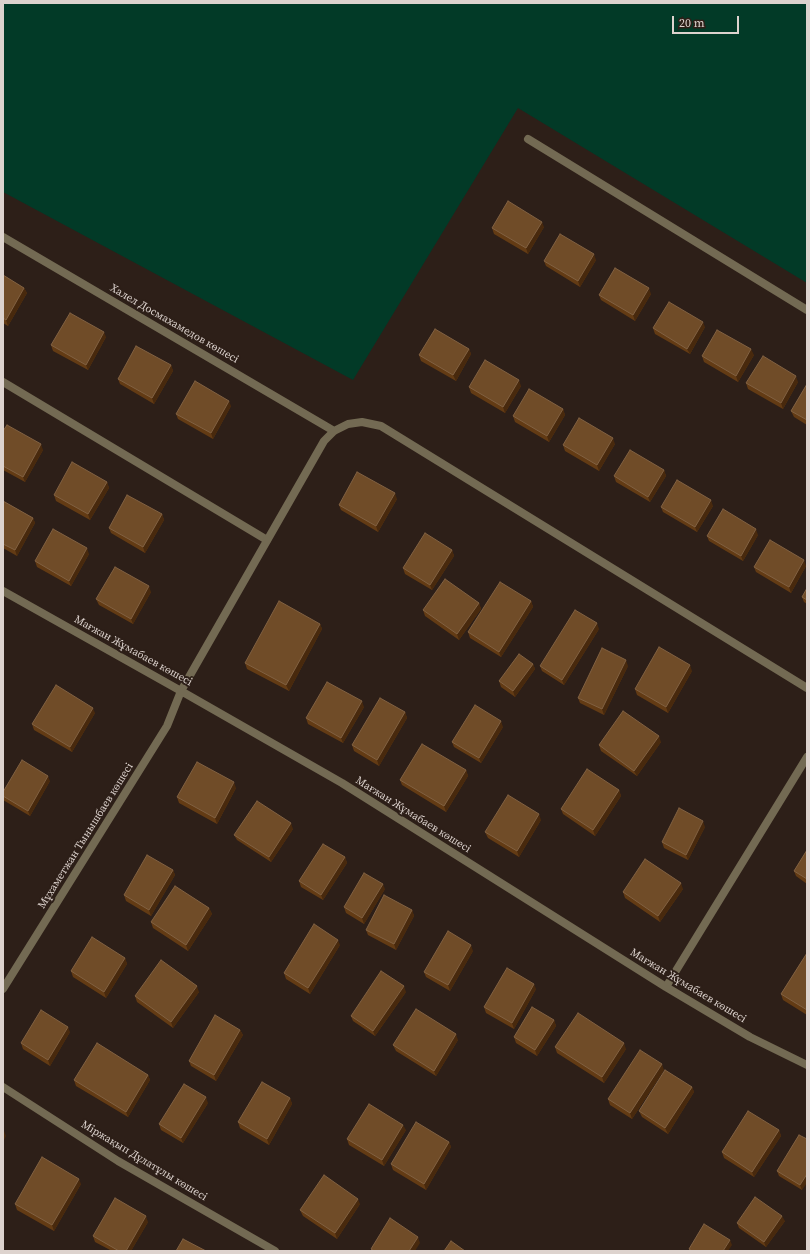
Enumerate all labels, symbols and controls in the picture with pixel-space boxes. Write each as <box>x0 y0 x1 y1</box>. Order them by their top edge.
scale bar <box>674 8 741 34</box>
text: 20 m <box>679 15 705 31</box>
street label: Халел Досмахамедов көшесі <box>107 282 241 366</box>
street label: Мағжан Жұмабаев көшесі <box>72 613 194 689</box>
street label: Мұхаметжан Тынышбаев көшесі <box>36 761 136 911</box>
street label: Мағжан Жұмабаев көшесі <box>353 774 473 856</box>
street label: Мағжан Жұмабаев көшесі <box>628 946 748 1026</box>
street label: Міржақып Дұлатұлы көшесі <box>79 1118 209 1204</box>

